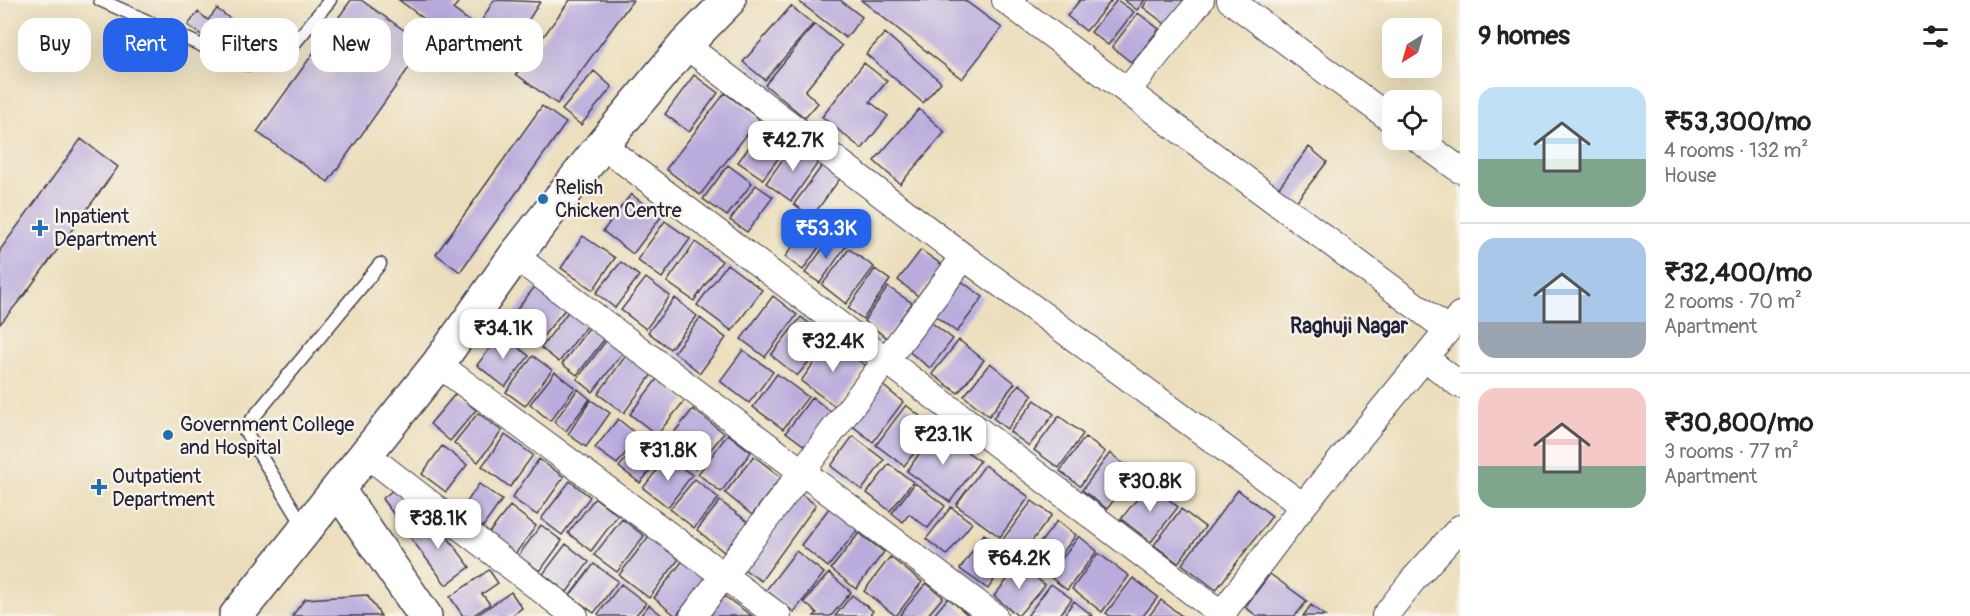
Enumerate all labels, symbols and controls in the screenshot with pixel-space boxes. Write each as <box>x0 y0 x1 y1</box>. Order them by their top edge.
chip: Buy <box>18 18 91 72</box>
chip: Rent <box>103 18 188 72</box>
chip: Filters <box>200 18 299 72</box>
chip: New <box>311 18 391 72</box>
chip: Apartment <box>403 18 543 72</box>
north arrow <box>1382 18 1442 78</box>
map controls <box>1382 18 1442 150</box>
text: 9 homes <box>1478 20 1570 52</box>
icon: filters <box>1919 20 1952 53</box>
button: locate <box>1382 90 1442 150</box>
text: ₹53,300/mo <box>1664 106 1811 138</box>
icon: home <box>1526 111 1598 183</box>
pin: ₹42.7K <box>744 121 842 172</box>
text: ₹42.7K <box>762 128 824 153</box>
text: 4 rooms · 132 m² <box>1664 138 1808 163</box>
text: House <box>1664 163 1716 188</box>
place label: Relish Chicken Centre <box>555 175 682 223</box>
marker: Relish Chicken Centre <box>536 192 550 206</box>
place label: Inpatient Department <box>54 204 158 252</box>
pin: ₹53.3K <box>777 209 875 260</box>
text: ₹53.3K <box>795 216 857 241</box>
marker: Inpatient Department <box>31 219 49 237</box>
text: ₹32,400/mo <box>1664 257 1812 289</box>
icon: home <box>1526 262 1598 334</box>
text: 2 rooms · 70 m² <box>1664 289 1802 314</box>
pin: ₹34.1K <box>454 309 552 360</box>
district label: Raghuji Nagar <box>1290 313 1409 340</box>
text: Apartment <box>1664 314 1757 339</box>
text: ₹34.1K <box>473 316 533 341</box>
pin: ₹32.4K <box>784 322 882 373</box>
text: ₹32.4K <box>802 329 864 354</box>
text: ₹30,800/mo <box>1664 407 1813 439</box>
place label: Government College and Hospital <box>180 412 355 460</box>
icon: home <box>1526 412 1598 484</box>
pin: ₹23.1K <box>894 415 992 466</box>
text: ₹23.1K <box>914 422 972 447</box>
marker: Government College and Hospital <box>161 428 175 442</box>
pin: ₹31.8K <box>619 431 717 482</box>
text: ₹31.8K <box>639 438 697 463</box>
text: 3 rooms · 77 m² <box>1664 439 1799 464</box>
pin: ₹30.8K <box>1101 462 1199 513</box>
place label: Outpatient Department <box>112 464 216 512</box>
text: Apartment <box>1664 464 1757 489</box>
text: ₹30.8K <box>1118 469 1182 494</box>
marker: Outpatient Department <box>90 478 108 496</box>
pin: ₹38.1K <box>389 499 487 550</box>
text: ₹38.1K <box>409 506 467 531</box>
pin: ₹64.2K <box>970 539 1068 590</box>
text: ₹64.2K <box>988 546 1050 571</box>

